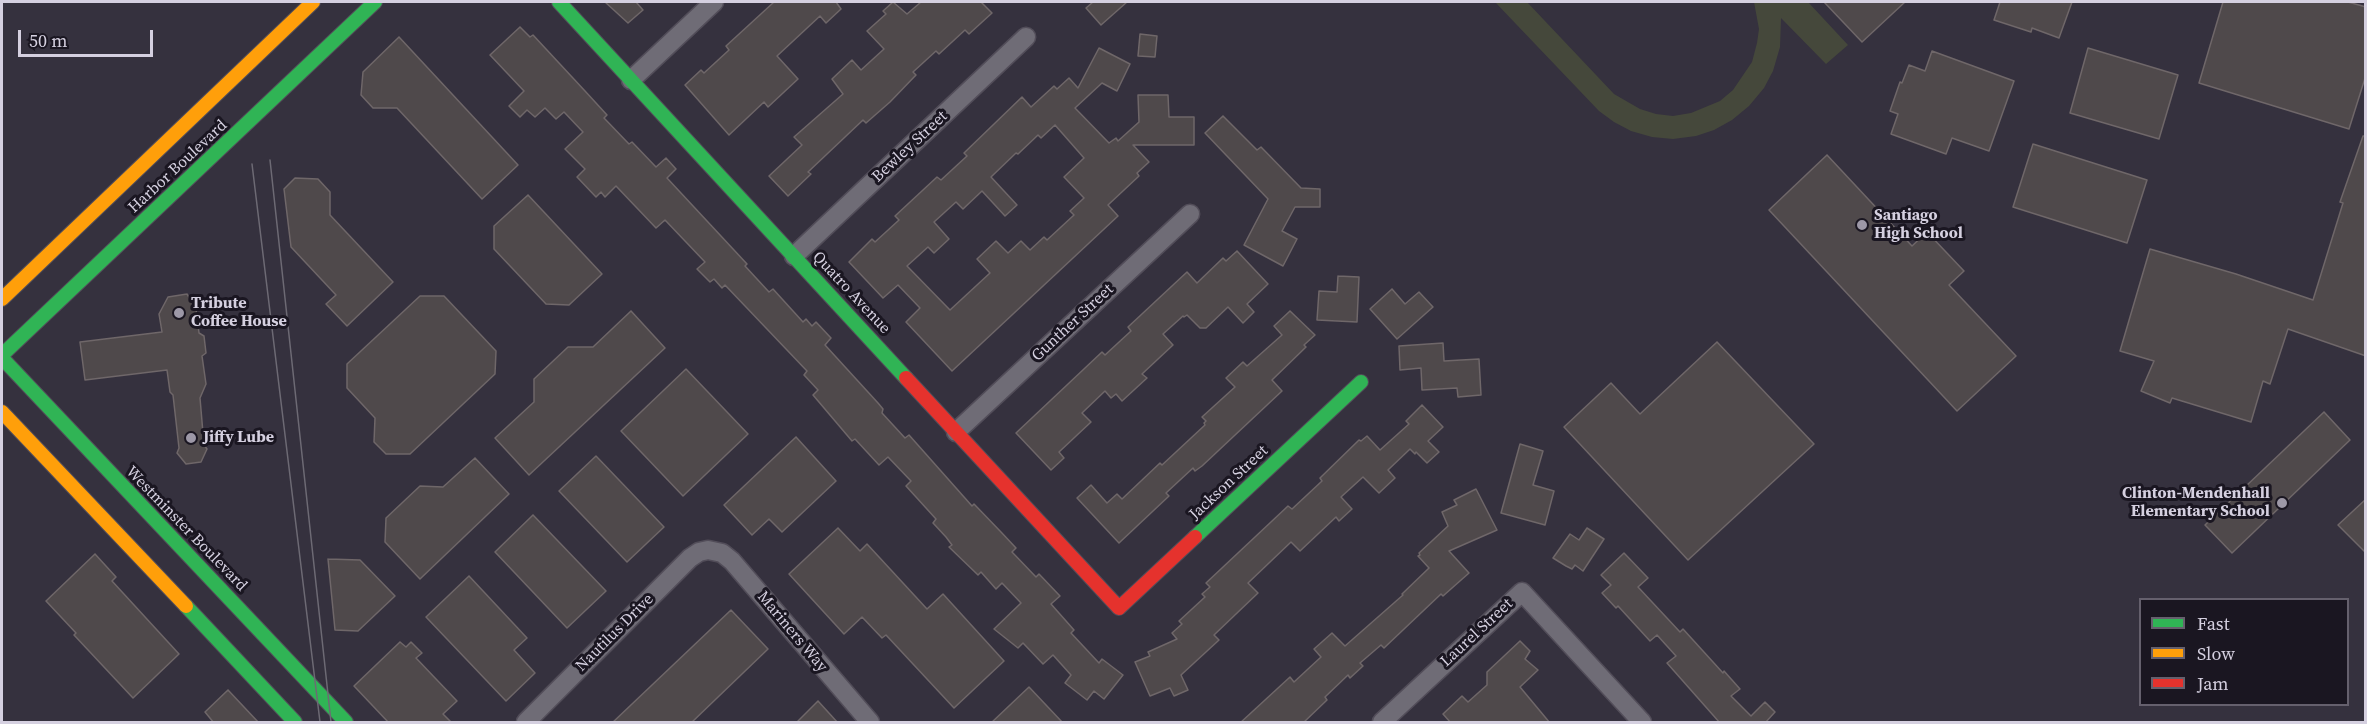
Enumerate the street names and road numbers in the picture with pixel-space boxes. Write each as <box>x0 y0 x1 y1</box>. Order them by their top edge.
street label: Bewley Street <box>868 107 952 187</box>
street label: Harbor Boulevard <box>125 116 231 218</box>
street label: Quatro Avenue <box>808 248 894 338</box>
street label: Gunther Street <box>1028 280 1118 366</box>
street label: Jackson Street <box>1186 442 1272 524</box>
street label: Westminster Boulevard <box>121 462 251 596</box>
street label: Mariners Way <box>753 588 831 676</box>
street label: Nautilus Drive <box>572 590 658 676</box>
street label: Laurel Street <box>1437 595 1517 671</box>

